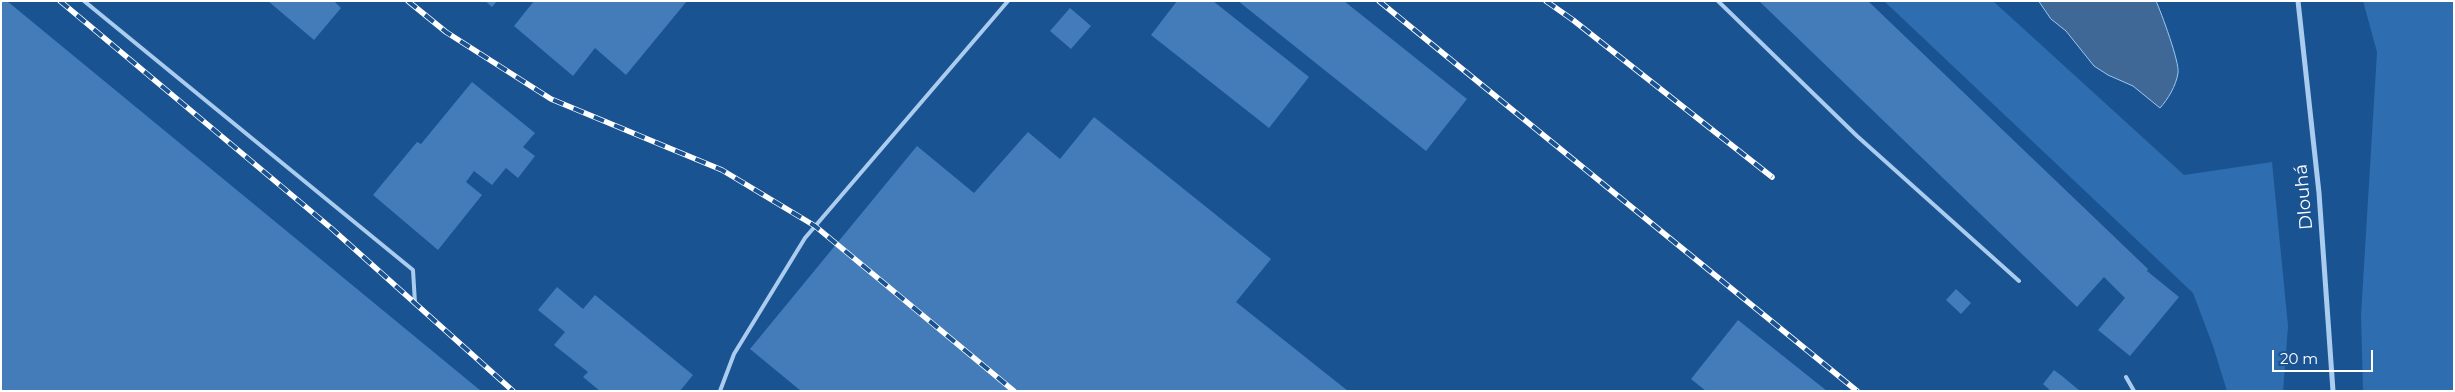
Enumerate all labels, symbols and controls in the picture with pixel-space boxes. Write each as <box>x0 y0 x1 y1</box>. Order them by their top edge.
street label: Dlouhá <box>2290 163 2318 231</box>
scale bar <box>2275 340 2376 372</box>
text: 20 m <box>2280 349 2318 368</box>

